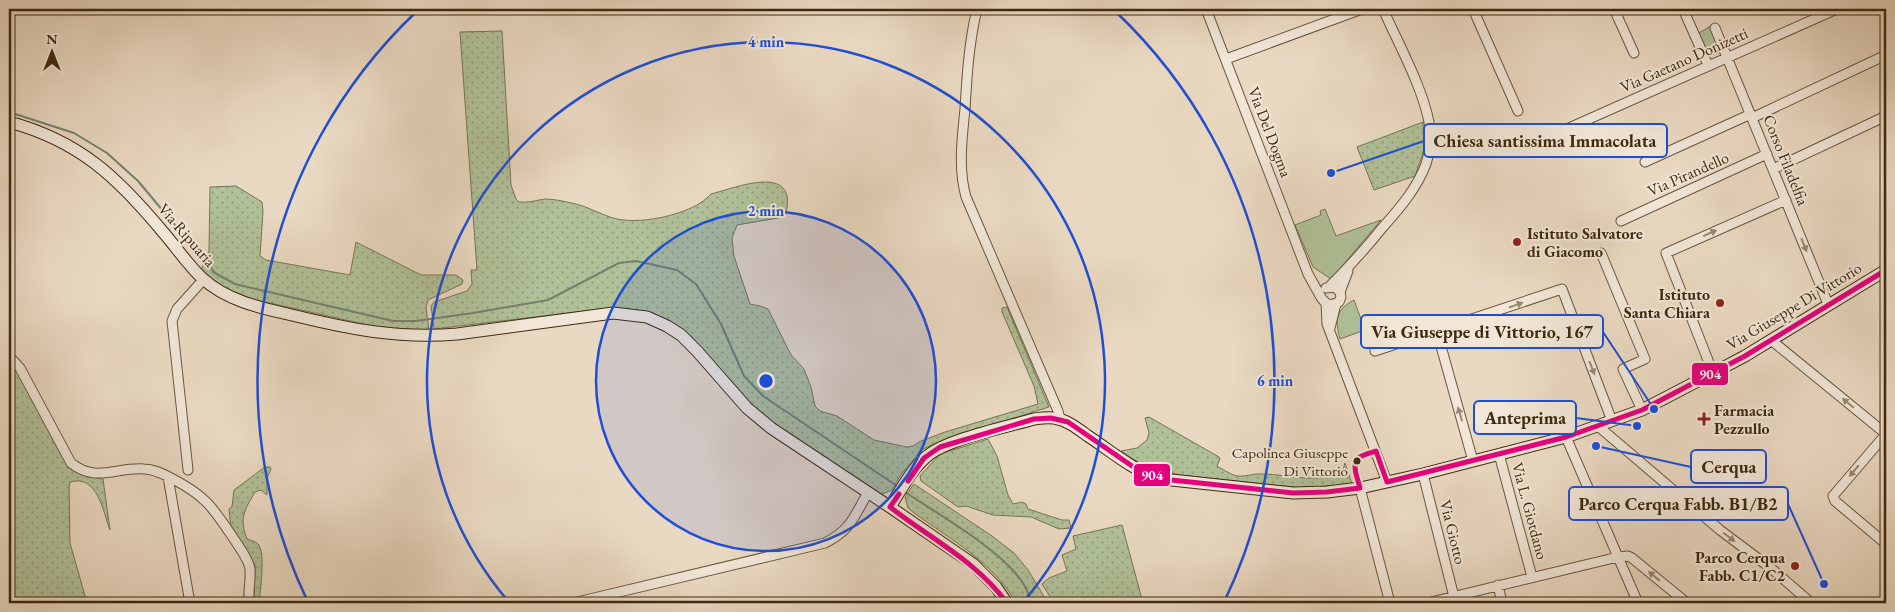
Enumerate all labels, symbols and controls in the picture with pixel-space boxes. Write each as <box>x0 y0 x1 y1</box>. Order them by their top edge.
street label: Via Gaetano Donizetti <box>1617 22 1751 98</box>
north arrow <box>28 28 78 78</box>
text: N <box>46 30 58 48</box>
text: 4 min <box>748 32 785 51</box>
street label: Via Del Dogma <box>1243 84 1297 181</box>
street label: Corso Filadelfia <box>1758 112 1814 209</box>
callout: Chiesa santissima Immacolata <box>1424 124 1667 157</box>
text: Chiesa santissima Immacolata <box>1434 129 1657 152</box>
street label: Via Pirandello <box>1644 147 1732 201</box>
street label: Via Ripuaria <box>153 199 221 272</box>
text: 2 min <box>748 201 785 220</box>
place label: Istituto Salvatore di Giacomo <box>1527 223 1643 262</box>
one-way arrow <box>1703 229 1717 237</box>
marker: Istituto Salvatore di Giacomo <box>1511 236 1523 248</box>
one-way arrow <box>1800 238 1808 253</box>
street label: Via Giuseppe Di Vittorio <box>1723 257 1866 355</box>
place label: Istituto Santa Chiara <box>1624 284 1711 323</box>
marker: Istituto Santa Chiara <box>1714 297 1726 309</box>
one-way arrow <box>1509 301 1524 309</box>
callout: Via Giuseppe di Vittorio, 167 <box>1361 315 1603 348</box>
text: Via Giuseppe di Vittorio, 167 <box>1371 320 1593 343</box>
one-way arrow <box>1588 360 1596 375</box>
line badge: 904 <box>1691 362 1729 386</box>
text: 904 <box>1699 365 1722 383</box>
text: 6 min <box>1257 371 1294 390</box>
centre of rings <box>757 372 775 390</box>
one-way arrow <box>1842 398 1855 409</box>
place label: Farmacia Pezzullo <box>1714 400 1775 439</box>
callout: Anteprima <box>1474 401 1576 434</box>
text: Anteprima <box>1483 406 1566 429</box>
one-way arrow <box>1455 407 1463 422</box>
marker: Farmacia Pezzullo <box>1698 413 1710 425</box>
place label: Capolinea Giuseppe Di Vittorio <box>1232 443 1348 480</box>
callout: Cerqua <box>1691 450 1766 483</box>
text: Cerqua <box>1702 455 1757 478</box>
marker: Capolinea Giuseppe Di Vittorio <box>1352 456 1362 466</box>
street label: Via L. Giotdano <box>1507 460 1553 562</box>
line badge: 904 <box>1133 463 1171 487</box>
one-way arrow <box>1849 464 1860 477</box>
text: 904 <box>1141 466 1164 484</box>
callout: Parco Cerqua Fabb. B1/B2 <box>1569 487 1788 520</box>
text: Parco Cerqua Fabb. B1/B2 <box>1578 492 1778 515</box>
street label: Via Giotto <box>1435 498 1471 566</box>
one-way arrow <box>1722 531 1735 542</box>
place label: Parco Cerqua Fabb. C1/C2 <box>1695 547 1786 586</box>
marker: Parco Cerqua Fabb. C1/C2 <box>1789 560 1801 572</box>
one-way arrow <box>1647 570 1660 581</box>

